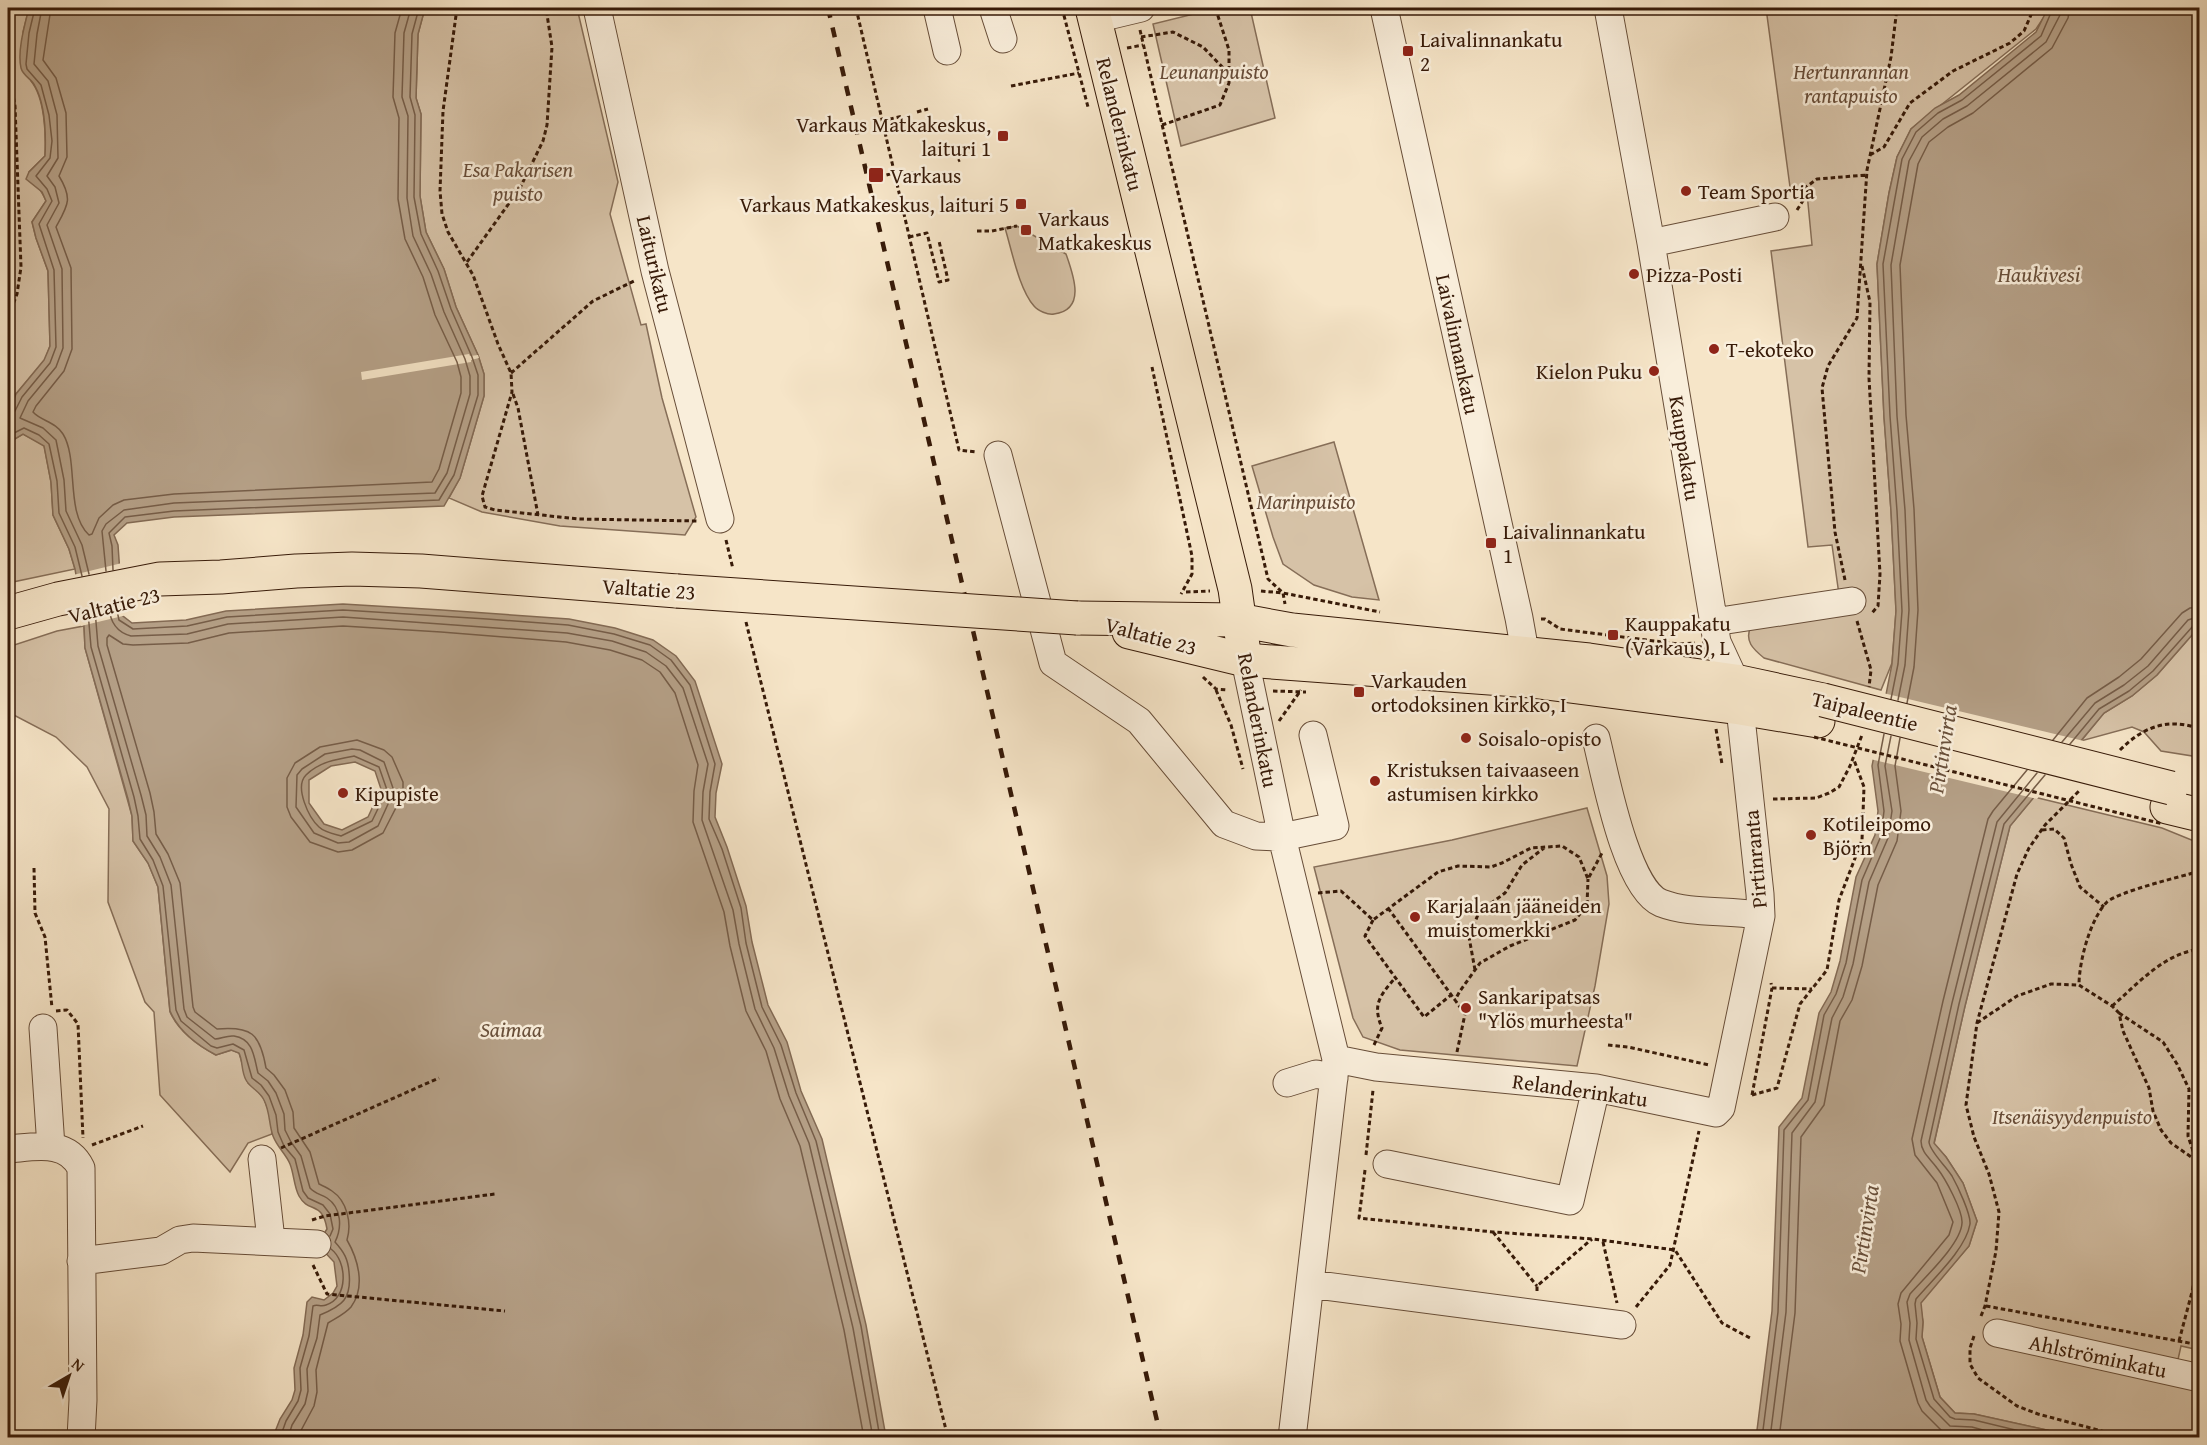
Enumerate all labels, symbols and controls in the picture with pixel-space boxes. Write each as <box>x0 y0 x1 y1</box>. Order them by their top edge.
place label: Laivalinnankatu 2 <box>1420 24 1563 79</box>
marker: Laivalinnankatu 2 <box>1401 44 1415 58</box>
street label: Relanderinkatu <box>1088 54 1152 195</box>
park label: Leunanpuisto <box>1158 56 1269 87</box>
park label: Hertunrannan rantapuisto <box>1792 56 1909 111</box>
place label: Varkaus Matkakeskus, laituri 1 <box>796 109 991 164</box>
marker: Varkaus Matkakeskus, laituri 1 <box>996 129 1010 143</box>
park label: Esa Pakarisen puisto <box>462 154 574 209</box>
place label: Varkaus <box>890 160 961 191</box>
marker: Varkaus <box>867 166 885 184</box>
place label: Team Sportia <box>1698 176 1815 207</box>
marker: Team Sportia <box>1679 184 1693 198</box>
place label: Varkaus Matkakeskus, laituri 5 <box>740 189 1009 220</box>
marker: Varkaus Matkakeskus, laituri 5 <box>1014 197 1028 211</box>
place label: Varkaus Matkakeskus <box>1038 203 1152 258</box>
street label: Laiturikatu <box>629 212 681 316</box>
marker: Varkaus Matkakeskus <box>1019 223 1033 237</box>
water label: Haukivesi <box>1997 258 2081 290</box>
place label: Pizza-Posti <box>1646 259 1742 290</box>
marker: Pizza-Posti <box>1627 267 1641 281</box>
street label: Laivalinnankatu <box>1428 271 1488 418</box>
place label: T-ekoteko <box>1726 334 1814 365</box>
marker: T-ekoteko <box>1707 342 1721 356</box>
place label: Kielon Puku <box>1536 356 1643 387</box>
marker: Kielon Puku <box>1647 364 1661 378</box>
street label: Kauppakatu <box>1661 393 1709 503</box>
park label: Marinpuisto <box>1257 486 1355 517</box>
place label: Laivalinnankatu 1 <box>1503 516 1646 571</box>
marker: Laivalinnankatu 1 <box>1484 536 1498 550</box>
street label: Valtatie 23 <box>601 570 697 608</box>
street label: Valtatie 23 <box>65 579 163 631</box>
place label: Kauppakatu (Varkaus), L <box>1625 608 1731 663</box>
street label: Valtatie 23 <box>1102 609 1200 663</box>
marker: Kauppakatu (Varkaus), L <box>1606 628 1620 642</box>
street label: Relanderinkatu <box>1230 650 1286 790</box>
place label: Varkauden ortodoksinen kirkko, I <box>1371 665 1566 720</box>
street label: Taipaleentie <box>1809 683 1922 739</box>
marker: Varkauden ortodoksinen kirkko, I <box>1352 685 1366 699</box>
water label: Pirtinvirta <box>1919 703 1965 796</box>
place label: Soisalo-opisto <box>1478 723 1601 754</box>
marker: Soisalo-opisto <box>1459 731 1473 745</box>
place label: Kristuksen taivaaseen astumisen kirkko <box>1387 754 1580 809</box>
marker: Kristuksen taivaaseen astumisen kirkko <box>1368 774 1382 788</box>
place label: Kipupiste <box>355 778 439 809</box>
marker: Kipupiste <box>336 786 350 800</box>
place label: Kotileipomo Björn <box>1823 808 1931 863</box>
street label: Pirtinranta <box>1735 809 1775 909</box>
marker: Kotileipomo Björn <box>1804 828 1818 842</box>
place label: Karjalaan jääneiden muistomerkki <box>1427 890 1602 945</box>
marker: Karjalaan jääneiden muistomerkki <box>1408 910 1422 924</box>
place label: Sankaripatsas "Ylös murheesta" <box>1478 981 1633 1036</box>
marker: Sankaripatsas "Ylös murheesta" <box>1459 1001 1473 1015</box>
water label: Saimaa <box>480 1013 542 1045</box>
street label: Relanderinkatu <box>1510 1065 1650 1115</box>
park label: Itsenäisyydenpuisto <box>1992 1101 2152 1132</box>
water label: Pirtinvirta <box>1841 1183 1887 1276</box>
street label: Ahlströminkatu <box>2026 1326 2170 1386</box>
north arrow <box>39 1346 99 1406</box>
text: N <box>67 1352 90 1377</box>

